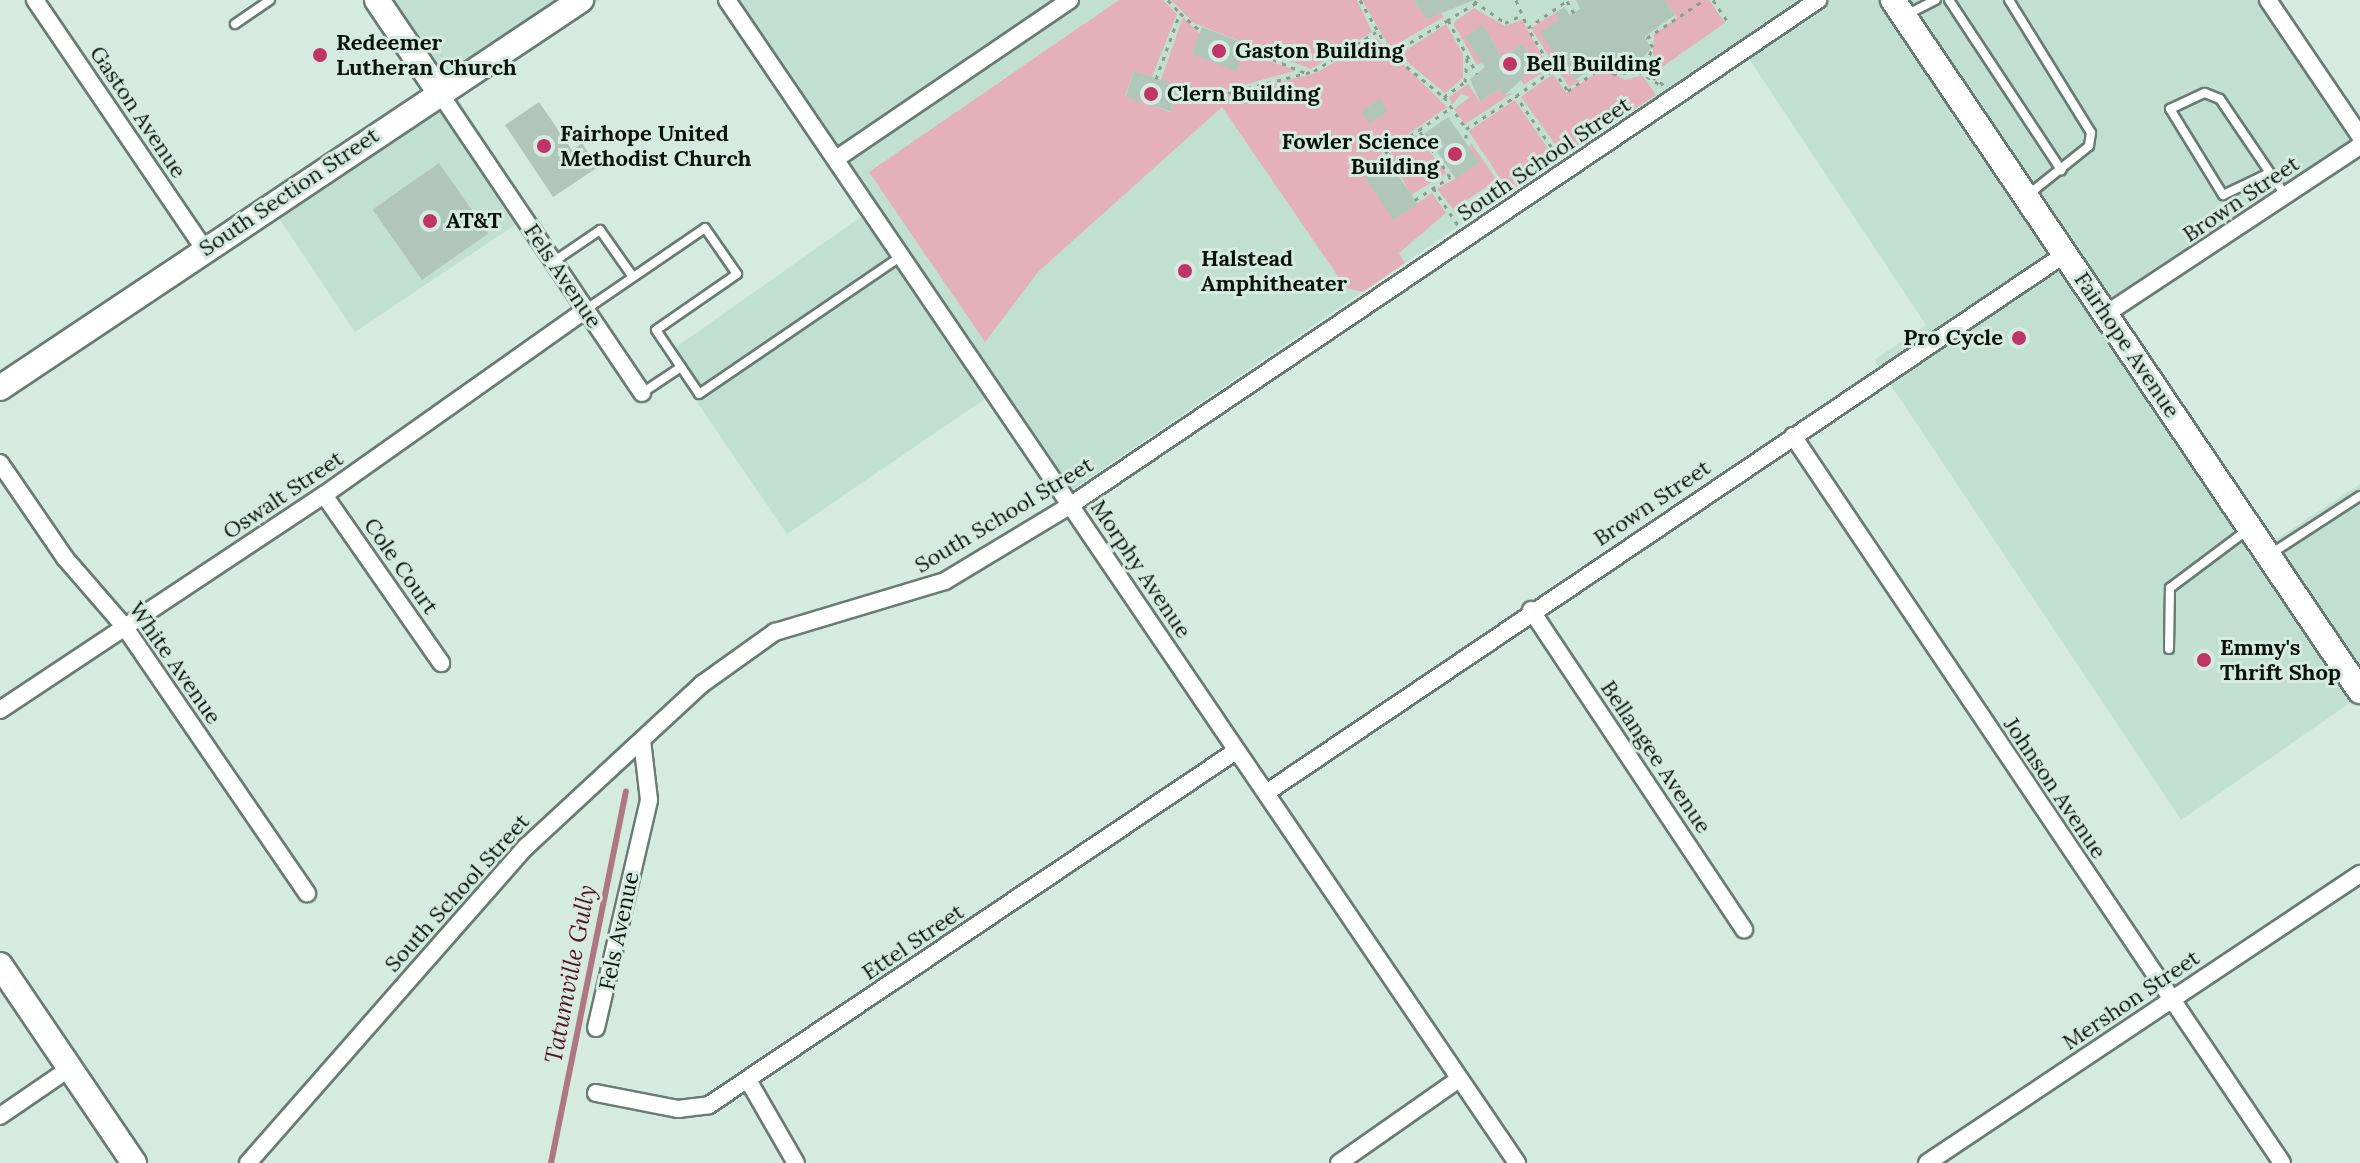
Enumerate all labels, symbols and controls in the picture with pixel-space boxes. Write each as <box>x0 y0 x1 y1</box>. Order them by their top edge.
place label: Redeemer Lutheran Church <box>336 29 517 80</box>
place label: Gaston Building <box>1235 38 1404 64</box>
street label: Gaston Avenue <box>84 41 192 183</box>
marker: Gaston Building <box>1210 42 1228 60</box>
marker: Redeemer Lutheran Church <box>311 46 329 64</box>
place label: Bell Building <box>1526 51 1661 77</box>
marker: Bell Building <box>1501 55 1519 73</box>
place label: Clern Building <box>1167 81 1320 107</box>
marker: Clern Building <box>1142 85 1160 103</box>
street label: South School Street <box>1452 91 1636 227</box>
place label: Fairhope United Methodist Church <box>560 120 751 172</box>
street label: South Section Street <box>194 122 384 262</box>
place label: Fowler Science Building <box>1282 128 1439 180</box>
marker: Fairhope United Methodist Church <box>535 137 553 155</box>
marker: Fowler Science Building <box>1446 145 1464 163</box>
street label: Brown Street <box>2178 150 2304 248</box>
place label: AT&T <box>446 208 502 234</box>
marker: AT&T <box>421 212 439 230</box>
street label: Fels Avenue <box>518 219 608 333</box>
place label: Halstead Amphitheater <box>1201 245 1347 296</box>
marker: Halstead Amphitheater <box>1176 262 1194 280</box>
street label: Fairhope Avenue <box>2069 267 2185 423</box>
place label: Pro Cycle <box>1903 325 2003 351</box>
marker: Pro Cycle <box>2010 329 2028 347</box>
street label: Oswalt Street <box>218 445 348 545</box>
street label: South School Street <box>910 451 1098 579</box>
street label: Brown Street <box>1589 454 1715 552</box>
street label: Morphy Avenue <box>1085 495 1197 643</box>
street label: Cole Court <box>358 513 444 619</box>
street label: White Avenue <box>123 597 227 729</box>
place label: Emmy's Thrift Shop <box>2220 634 2341 686</box>
marker: Emmy's Thrift Shop <box>2195 651 2213 669</box>
street label: Bellangee Avenue <box>1595 676 1717 838</box>
street label: Johnson Avenue <box>1998 712 2112 864</box>
street label: South School Street <box>379 809 535 977</box>
street label: Fels Avenue <box>594 869 644 993</box>
water label: Tatumville Gully <box>539 882 601 1066</box>
street label: Ettel Street <box>857 898 969 986</box>
street label: Mershon Street <box>2058 945 2204 1055</box>

